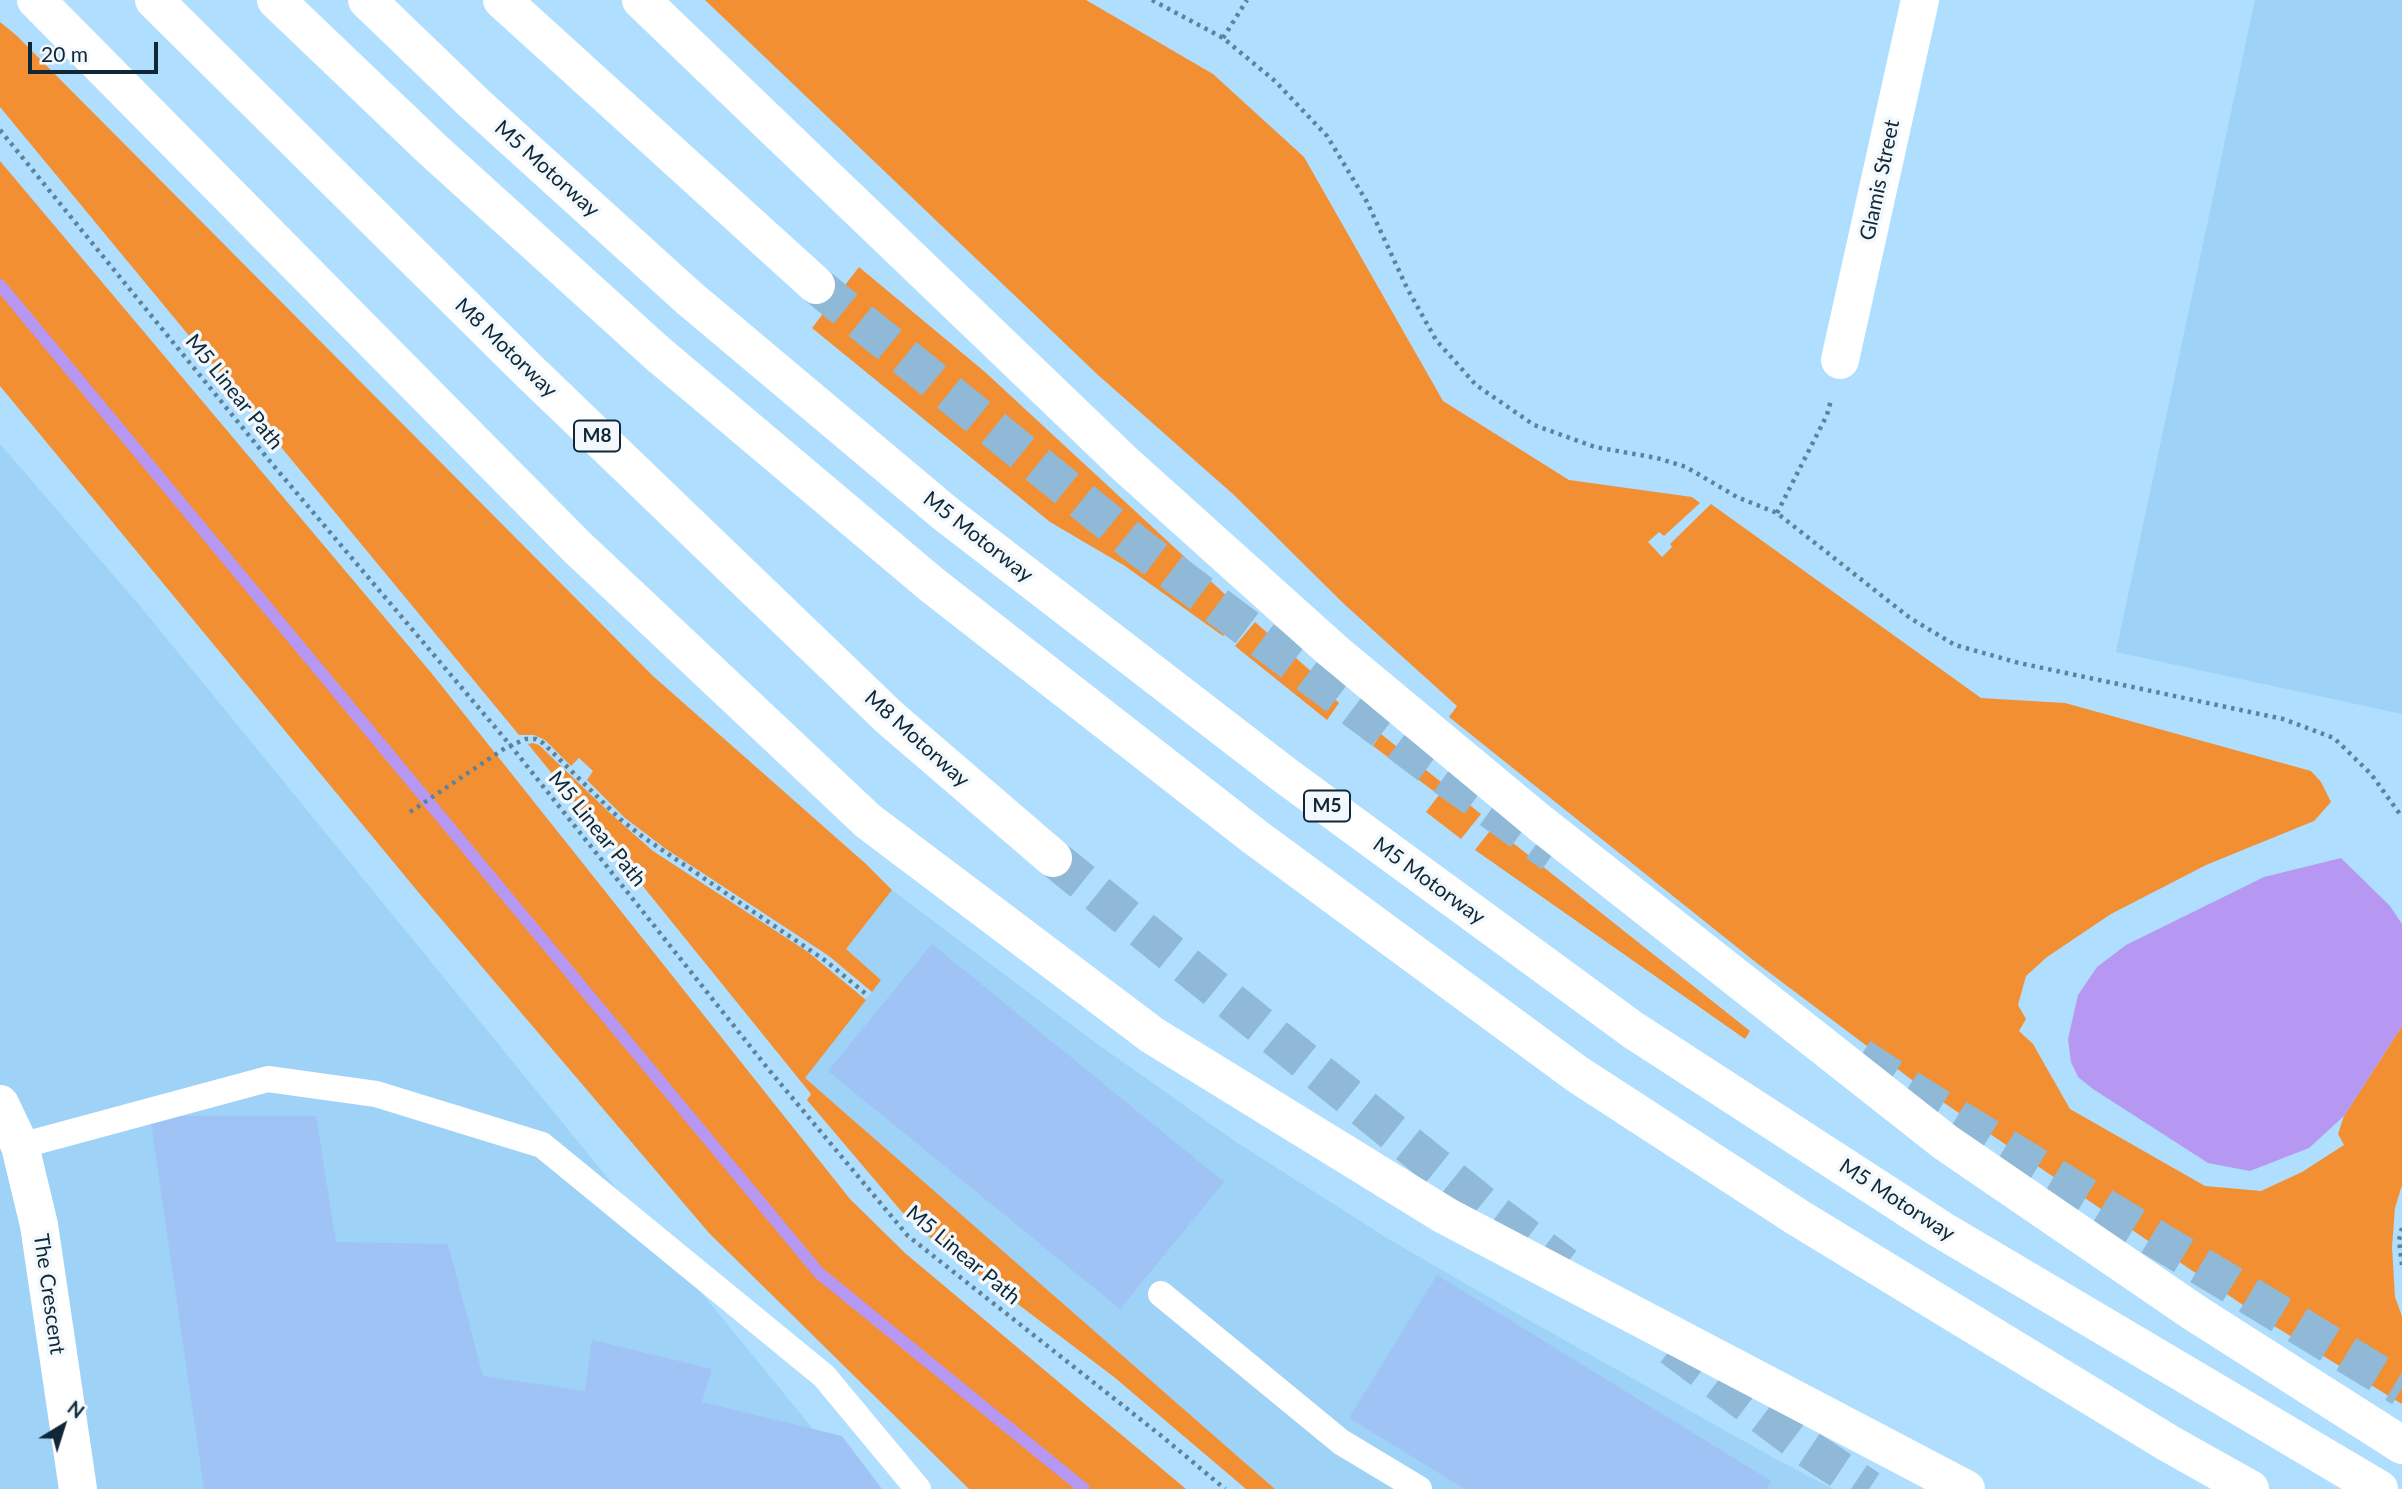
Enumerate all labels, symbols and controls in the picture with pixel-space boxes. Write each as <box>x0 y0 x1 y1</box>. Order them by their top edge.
scale bar <box>32 28 161 72</box>
text: 20 m <box>41 41 88 66</box>
street label: M5 Motorway <box>489 115 605 223</box>
street label: Glamis Street <box>1855 117 1905 243</box>
street label: M8 Motorway <box>450 293 562 403</box>
street label: M5 Linear Path <box>180 329 288 455</box>
road number: M8 <box>574 420 620 452</box>
street label: M5 Motorway <box>918 486 1038 588</box>
street label: M8 Motorway <box>859 685 975 793</box>
street label: M5 Linear Path <box>543 766 651 892</box>
road number: M5 <box>1304 790 1350 821</box>
street label: M5 Motorway <box>1368 832 1490 930</box>
street label: M5 Motorway <box>1835 1153 1959 1247</box>
street label: M5 Linear Path <box>901 1200 1025 1310</box>
street label: The Crescent <box>28 1232 70 1356</box>
north arrow <box>28 1391 98 1461</box>
text: N <box>63 1395 89 1423</box>

